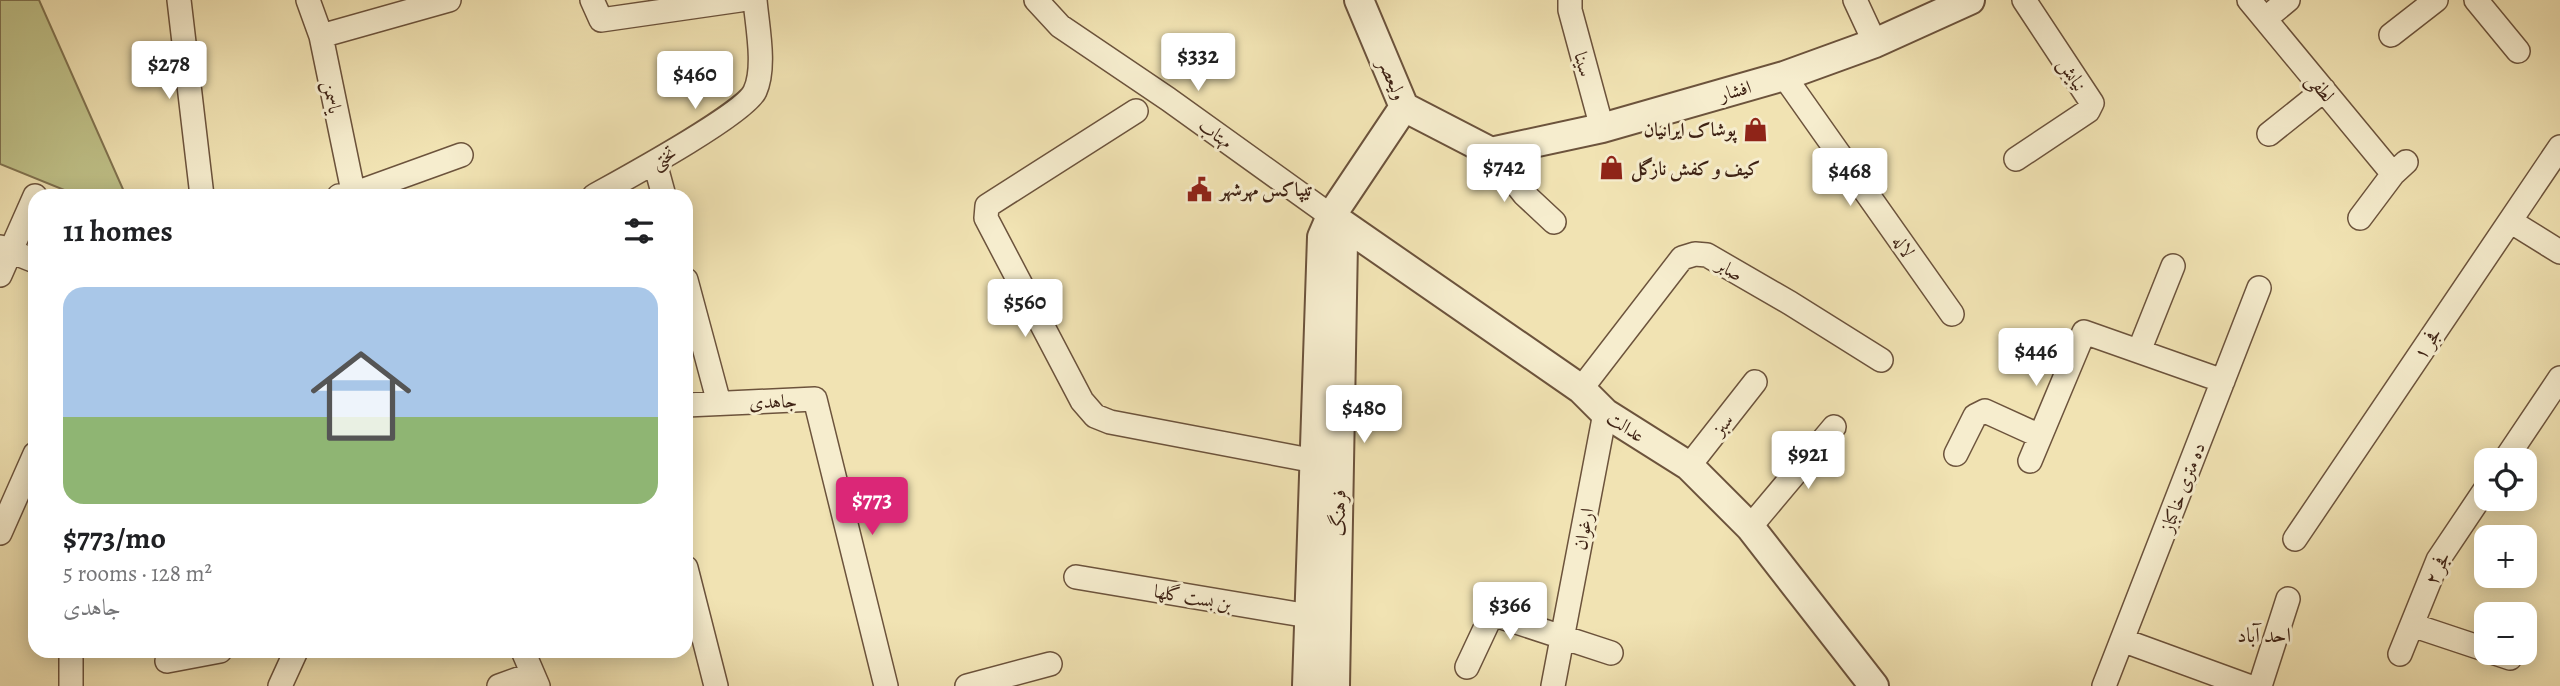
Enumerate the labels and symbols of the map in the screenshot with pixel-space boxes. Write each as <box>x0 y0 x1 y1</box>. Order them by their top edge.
pin: $332 <box>1157 34 1239 93</box>
pin: $278 <box>128 42 210 101</box>
street label: سینا <box>1567 49 1599 79</box>
pin: $460 <box>654 52 736 111</box>
street label: ولیعصر <box>1371 53 1413 104</box>
street label: نیایش <box>2052 53 2093 96</box>
street label: لطفی <box>2300 67 2340 108</box>
street label: افشار <box>1714 74 1754 108</box>
street label: یاسمن <box>316 79 348 117</box>
street label: مهتاب <box>1193 113 1238 155</box>
shop icon: پوشاک ایرانیان <box>1742 115 1770 143</box>
place label: پوشاک ایرانیان <box>1644 117 1737 144</box>
street label: تختی <box>646 140 681 176</box>
pin: $742 <box>1463 144 1545 204</box>
pin: $468 <box>1809 148 1891 208</box>
shop icon: کیف و کفش نازگل <box>1597 154 1625 182</box>
place label: کیف و کفش نازگل <box>1631 156 1760 182</box>
public building icon: تیپاکس مهرشهر <box>1186 175 1214 203</box>
place label: تیپاکس مهرشهر <box>1218 177 1313 203</box>
street label: لاله <box>1886 230 1920 263</box>
street label: صابر <box>1710 251 1748 288</box>
pin: $560 <box>984 280 1066 339</box>
street label: فجر ۱ <box>2408 322 2448 365</box>
pin: $446 <box>1995 328 2077 388</box>
pin: $480 <box>1323 386 1405 445</box>
street label: جاهدی <box>749 388 797 416</box>
street label: عدالت <box>1601 405 1650 449</box>
street label: سبز <box>1705 408 1740 443</box>
pin: $921 <box>1767 432 1849 491</box>
street label: ده متری خاکباز <box>2153 439 2212 538</box>
pin: $773 <box>831 477 913 537</box>
street label: فرهنگ <box>1326 489 1352 537</box>
street label: ارغوان <box>1567 506 1601 552</box>
street label: فجر ۲ <box>2419 548 2457 589</box>
street label: بن بست گلها <box>1152 578 1234 618</box>
pin: $366 <box>1469 582 1551 642</box>
district label: احد آباد <box>2237 621 2291 649</box>

